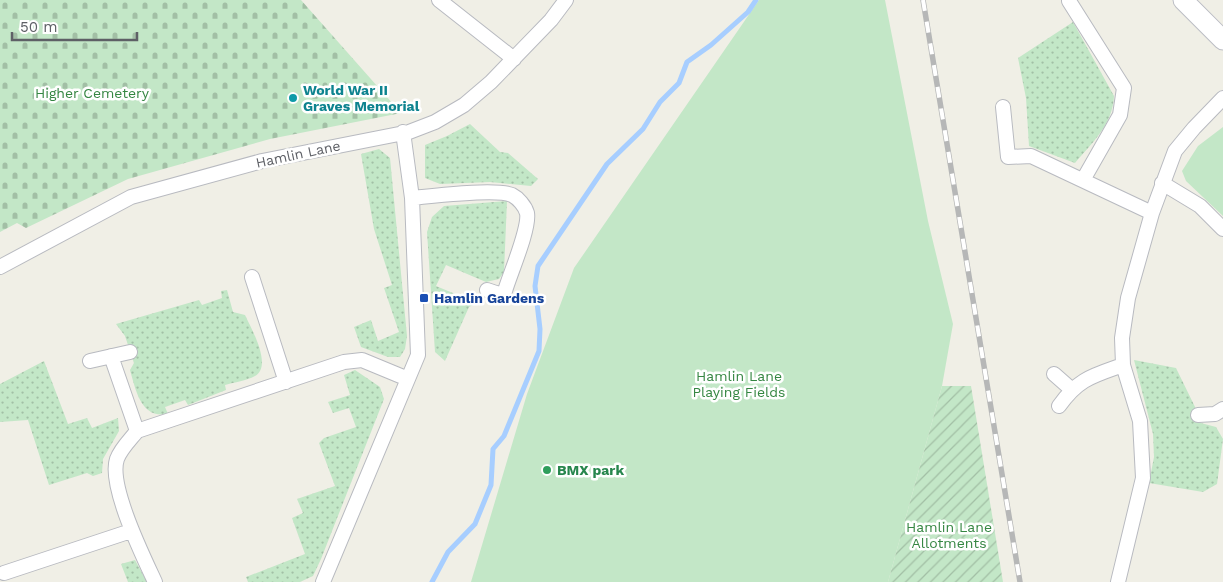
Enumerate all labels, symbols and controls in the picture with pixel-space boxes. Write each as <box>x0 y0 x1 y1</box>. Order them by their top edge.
scale bar <box>12 10 138 42</box>
text: 50 m <box>20 18 57 36</box>
place label: World War II Graves Memorial <box>303 82 420 114</box>
park label: Higher Cemetery <box>35 85 150 101</box>
marker: World War II Graves Memorial <box>287 92 299 104</box>
street label: Hamlin Lane <box>254 137 342 171</box>
place label: Hamlin Gardens <box>434 290 545 306</box>
marker: Hamlin Gardens <box>418 292 430 304</box>
park label: Hamlin Lane Playing Fields <box>693 368 785 400</box>
place label: BMX park <box>557 462 624 478</box>
marker: BMX park <box>541 464 553 476</box>
park label: Hamlin Lane Allotments <box>906 519 992 551</box>

